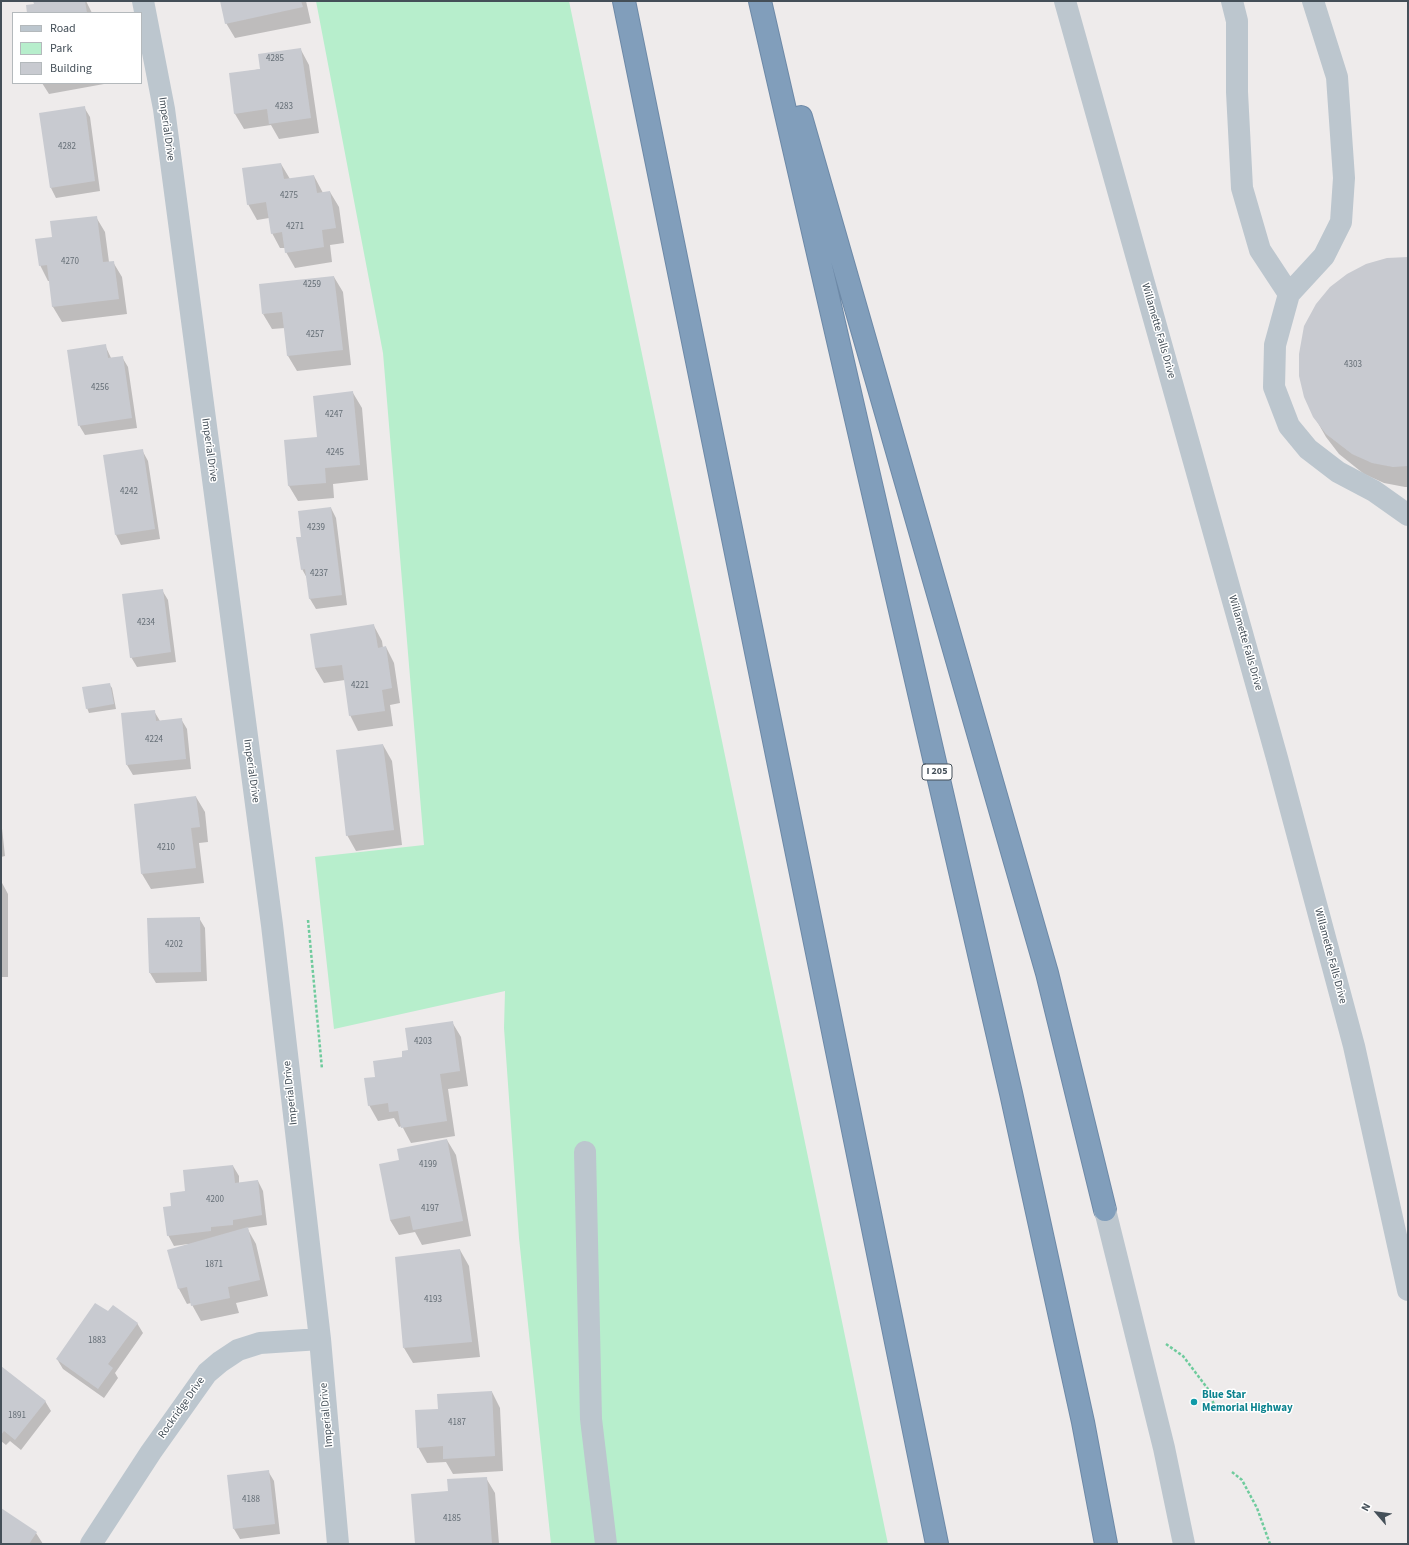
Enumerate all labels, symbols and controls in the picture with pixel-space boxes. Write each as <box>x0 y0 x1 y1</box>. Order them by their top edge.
legend <box>12 12 142 84</box>
text: Road <box>50 20 76 37</box>
text: Park <box>50 40 72 57</box>
house number: 4285 <box>266 54 284 64</box>
text: Building <box>50 60 92 77</box>
street label: Imperial Drive <box>155 96 177 162</box>
house number: 4283 <box>275 102 293 112</box>
house number: 4282 <box>58 142 76 152</box>
house number: 4275 <box>280 191 298 201</box>
house number: 4271 <box>286 222 304 232</box>
house number: 4270 <box>61 257 79 267</box>
house number: 4259 <box>303 280 321 290</box>
street label: Willamette Falls Drive <box>1138 282 1178 380</box>
house number: 4257 <box>306 330 324 340</box>
house number: 4303 <box>1344 360 1362 370</box>
house number: 4256 <box>91 383 109 393</box>
house number: 4247 <box>325 410 343 420</box>
street label: Imperial Drive <box>198 417 220 483</box>
house number: 4245 <box>326 448 344 458</box>
house number: 4242 <box>120 487 138 497</box>
house number: 4239 <box>307 523 325 533</box>
house number: 4237 <box>310 569 328 579</box>
street label: Willamette Falls Drive <box>1225 594 1265 692</box>
house number: 4234 <box>137 618 155 628</box>
house number: 4221 <box>351 681 369 691</box>
house number: 4224 <box>145 735 163 745</box>
street label: Imperial Drive <box>240 738 262 804</box>
road number: I 205 <box>922 764 952 780</box>
house number: 4210 <box>157 843 175 853</box>
street label: Willamette Falls Drive <box>1311 907 1349 1005</box>
house number: 4202 <box>165 940 183 950</box>
house number: 4203 <box>414 1037 432 1047</box>
street label: Imperial Drive <box>281 1060 301 1126</box>
house number: 4199 <box>419 1160 437 1170</box>
house number: 4200 <box>206 1195 224 1205</box>
house number: 4197 <box>421 1204 439 1214</box>
house number: 1871 <box>205 1260 223 1270</box>
house number: 4193 <box>424 1295 442 1305</box>
house number: 1883 <box>88 1336 106 1346</box>
street label: Rockridge Drive <box>156 1375 208 1441</box>
street label: Imperial Drive <box>318 1382 336 1448</box>
place label: Blue Star Memorial Highway <box>1202 1389 1293 1415</box>
marker: Blue Star Memorial Highway <box>1189 1397 1199 1407</box>
house number: 1891 <box>8 1411 26 1421</box>
house number: 4187 <box>448 1418 466 1428</box>
north arrow <box>1357 1493 1397 1533</box>
house number: 4188 <box>242 1495 260 1505</box>
text: N <box>1358 1500 1374 1514</box>
house number: 4185 <box>443 1514 461 1524</box>

